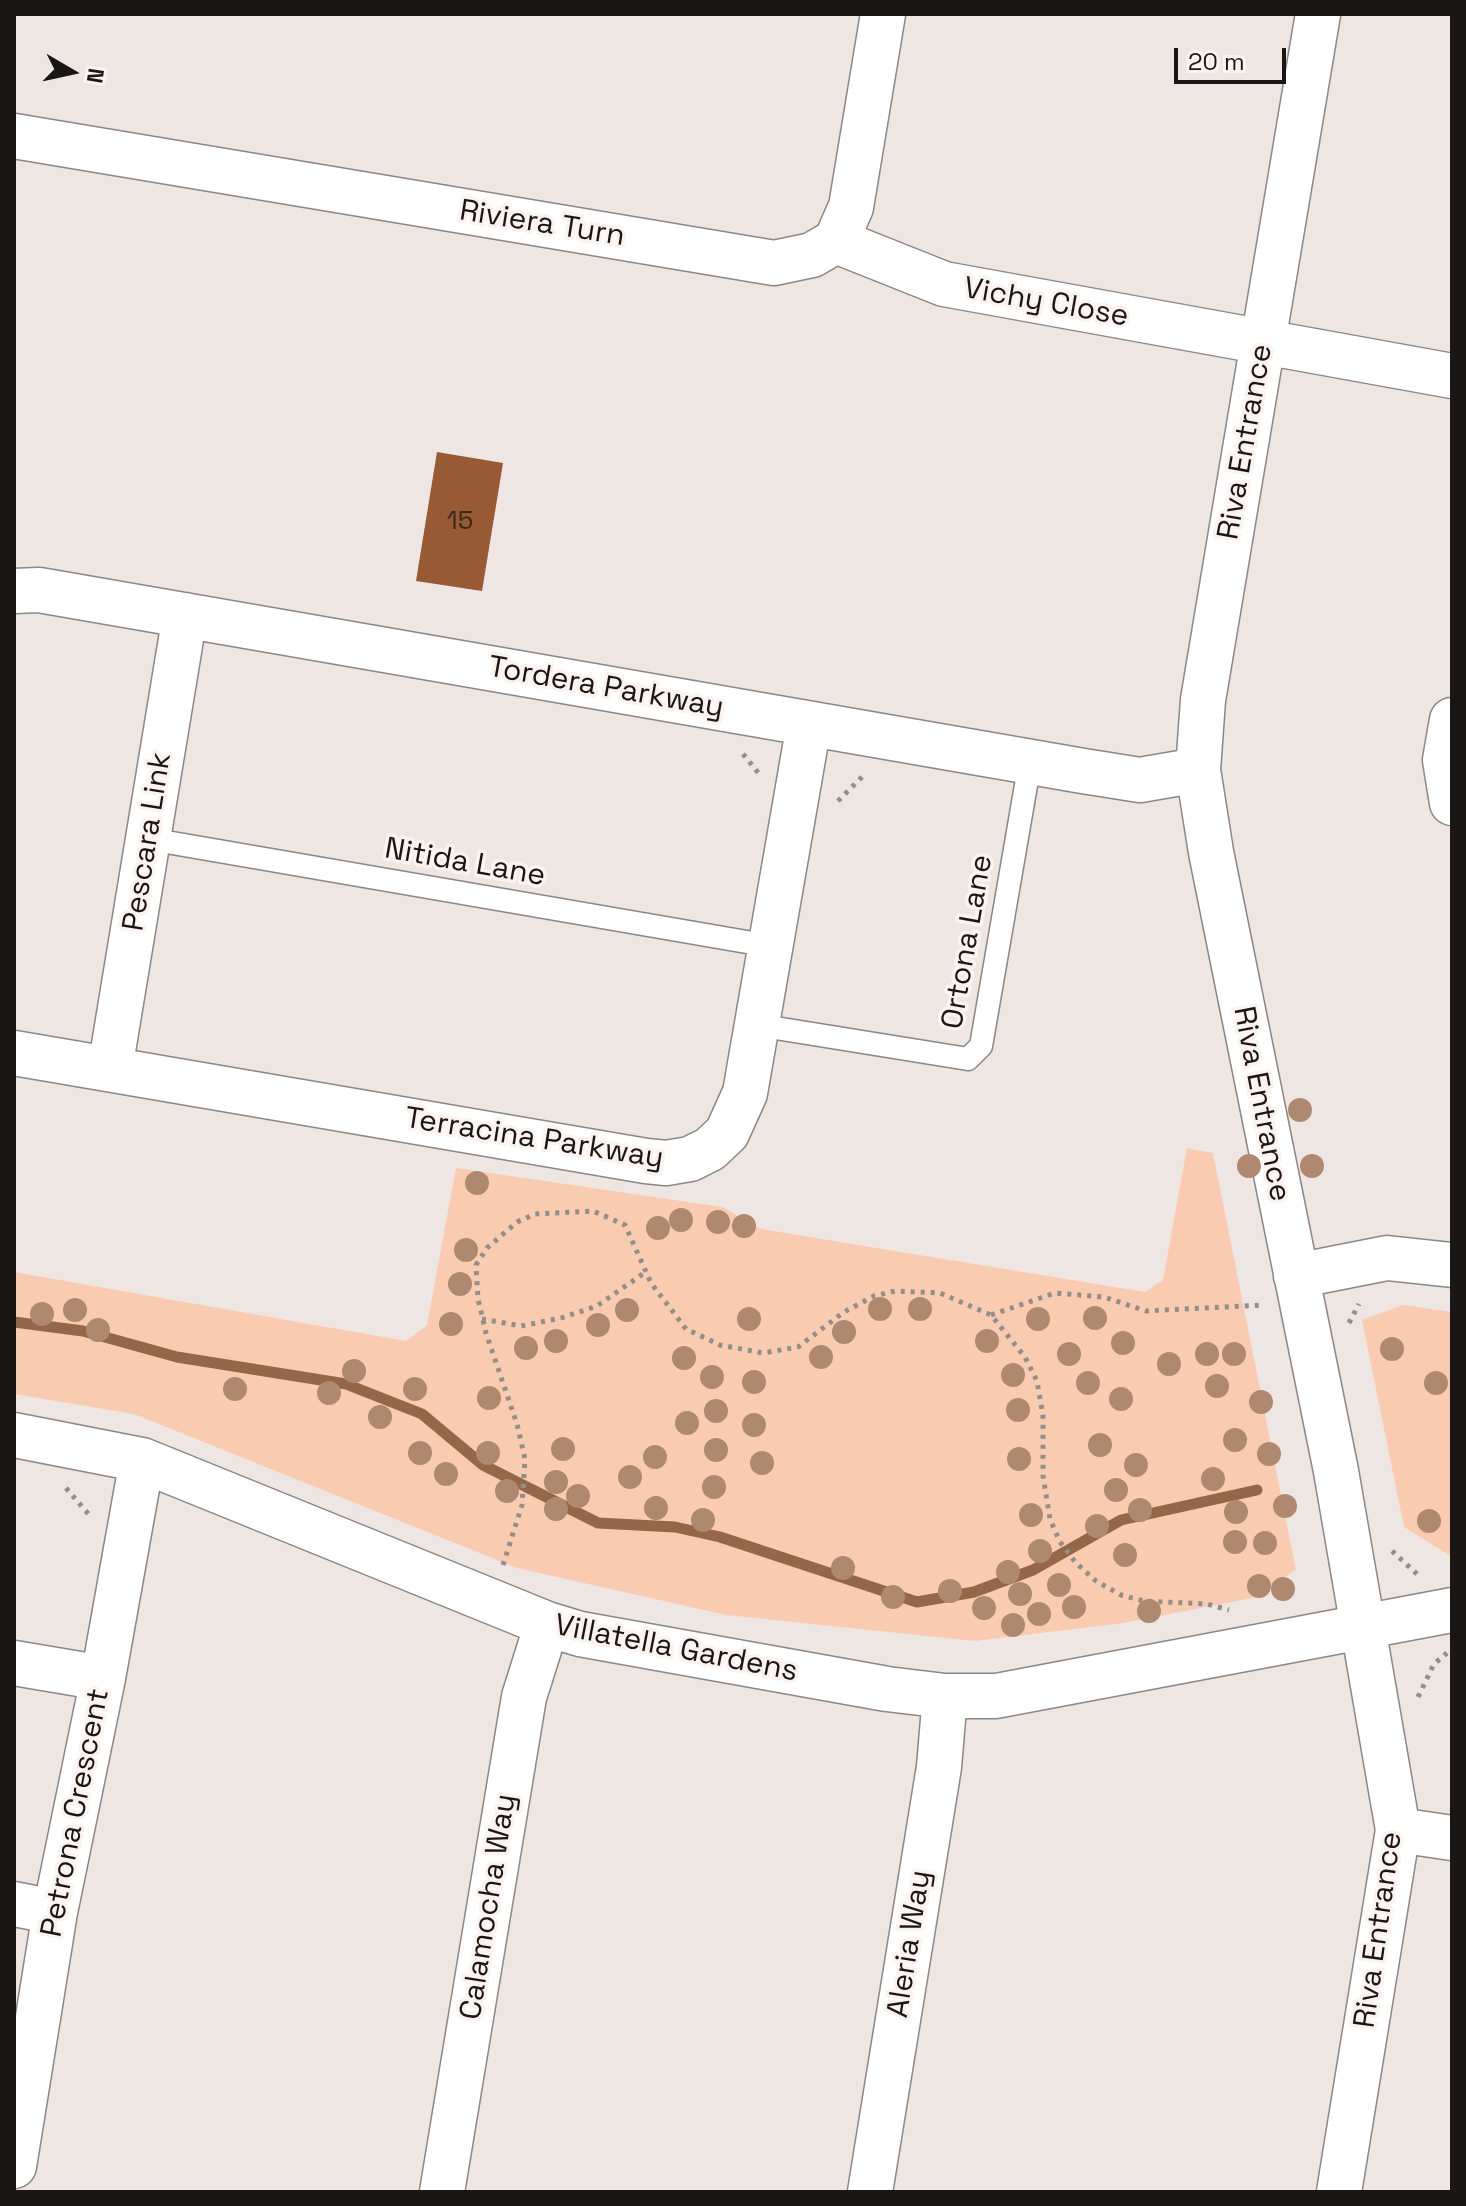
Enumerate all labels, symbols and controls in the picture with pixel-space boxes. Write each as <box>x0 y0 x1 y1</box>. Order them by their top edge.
north arrow <box>32 32 112 112</box>
scale bar <box>1178 32 1290 82</box>
text: 20 m <box>1188 46 1245 77</box>
text: N <box>81 66 111 85</box>
street label: Riviera Turn <box>457 193 627 255</box>
street label: Vichy Close <box>961 271 1131 335</box>
street label: Riva Entrance <box>1211 342 1281 542</box>
house number: 15 <box>447 506 473 538</box>
street label: Tordera Parkway <box>486 650 726 726</box>
street label: Pescara Link <box>116 750 180 934</box>
street label: Nitida Lane <box>382 831 548 895</box>
street label: Ortona Lane <box>935 852 1001 1032</box>
street label: Riva Entrance <box>1224 1004 1298 1204</box>
street label: Terracina Parkway <box>402 1101 666 1177</box>
street label: Villatella Gardens <box>551 1608 801 1690</box>
street label: Petrona Crescent <box>34 1686 118 1940</box>
street label: Calamocha Way <box>453 1792 525 2022</box>
street label: Riva Entrance <box>1347 1830 1411 2030</box>
street label: Aleria Way <box>881 1868 939 2020</box>

